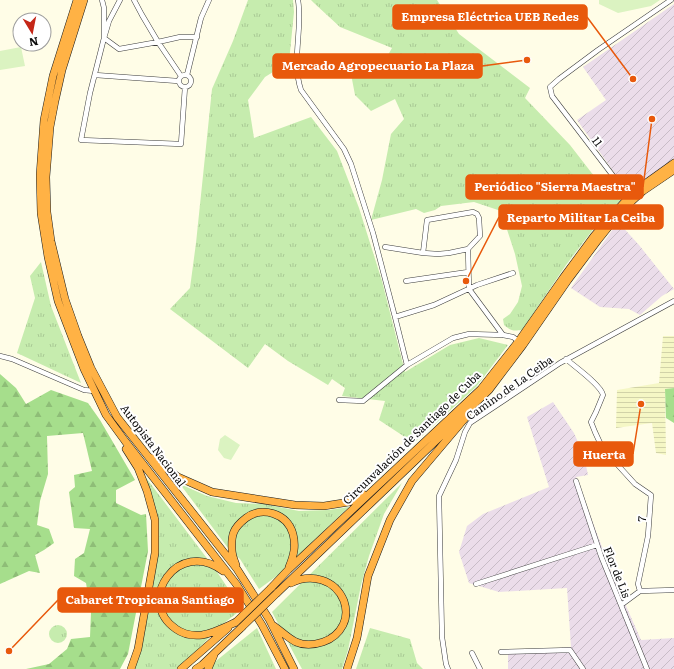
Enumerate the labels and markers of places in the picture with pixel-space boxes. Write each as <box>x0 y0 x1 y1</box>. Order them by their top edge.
callout: Empresa Eléctrica UEB Redes <box>393 5 587 29</box>
callout: Mercado Agropecuario La Plaza <box>273 54 482 78</box>
callout: Periódico "Sierra Maestra" <box>466 175 643 199</box>
callout: Reparto Militar La Ceiba <box>499 205 663 229</box>
callout: Huerta <box>574 442 633 466</box>
callout: Cabaret Tropicana Santiago <box>58 588 243 612</box>

